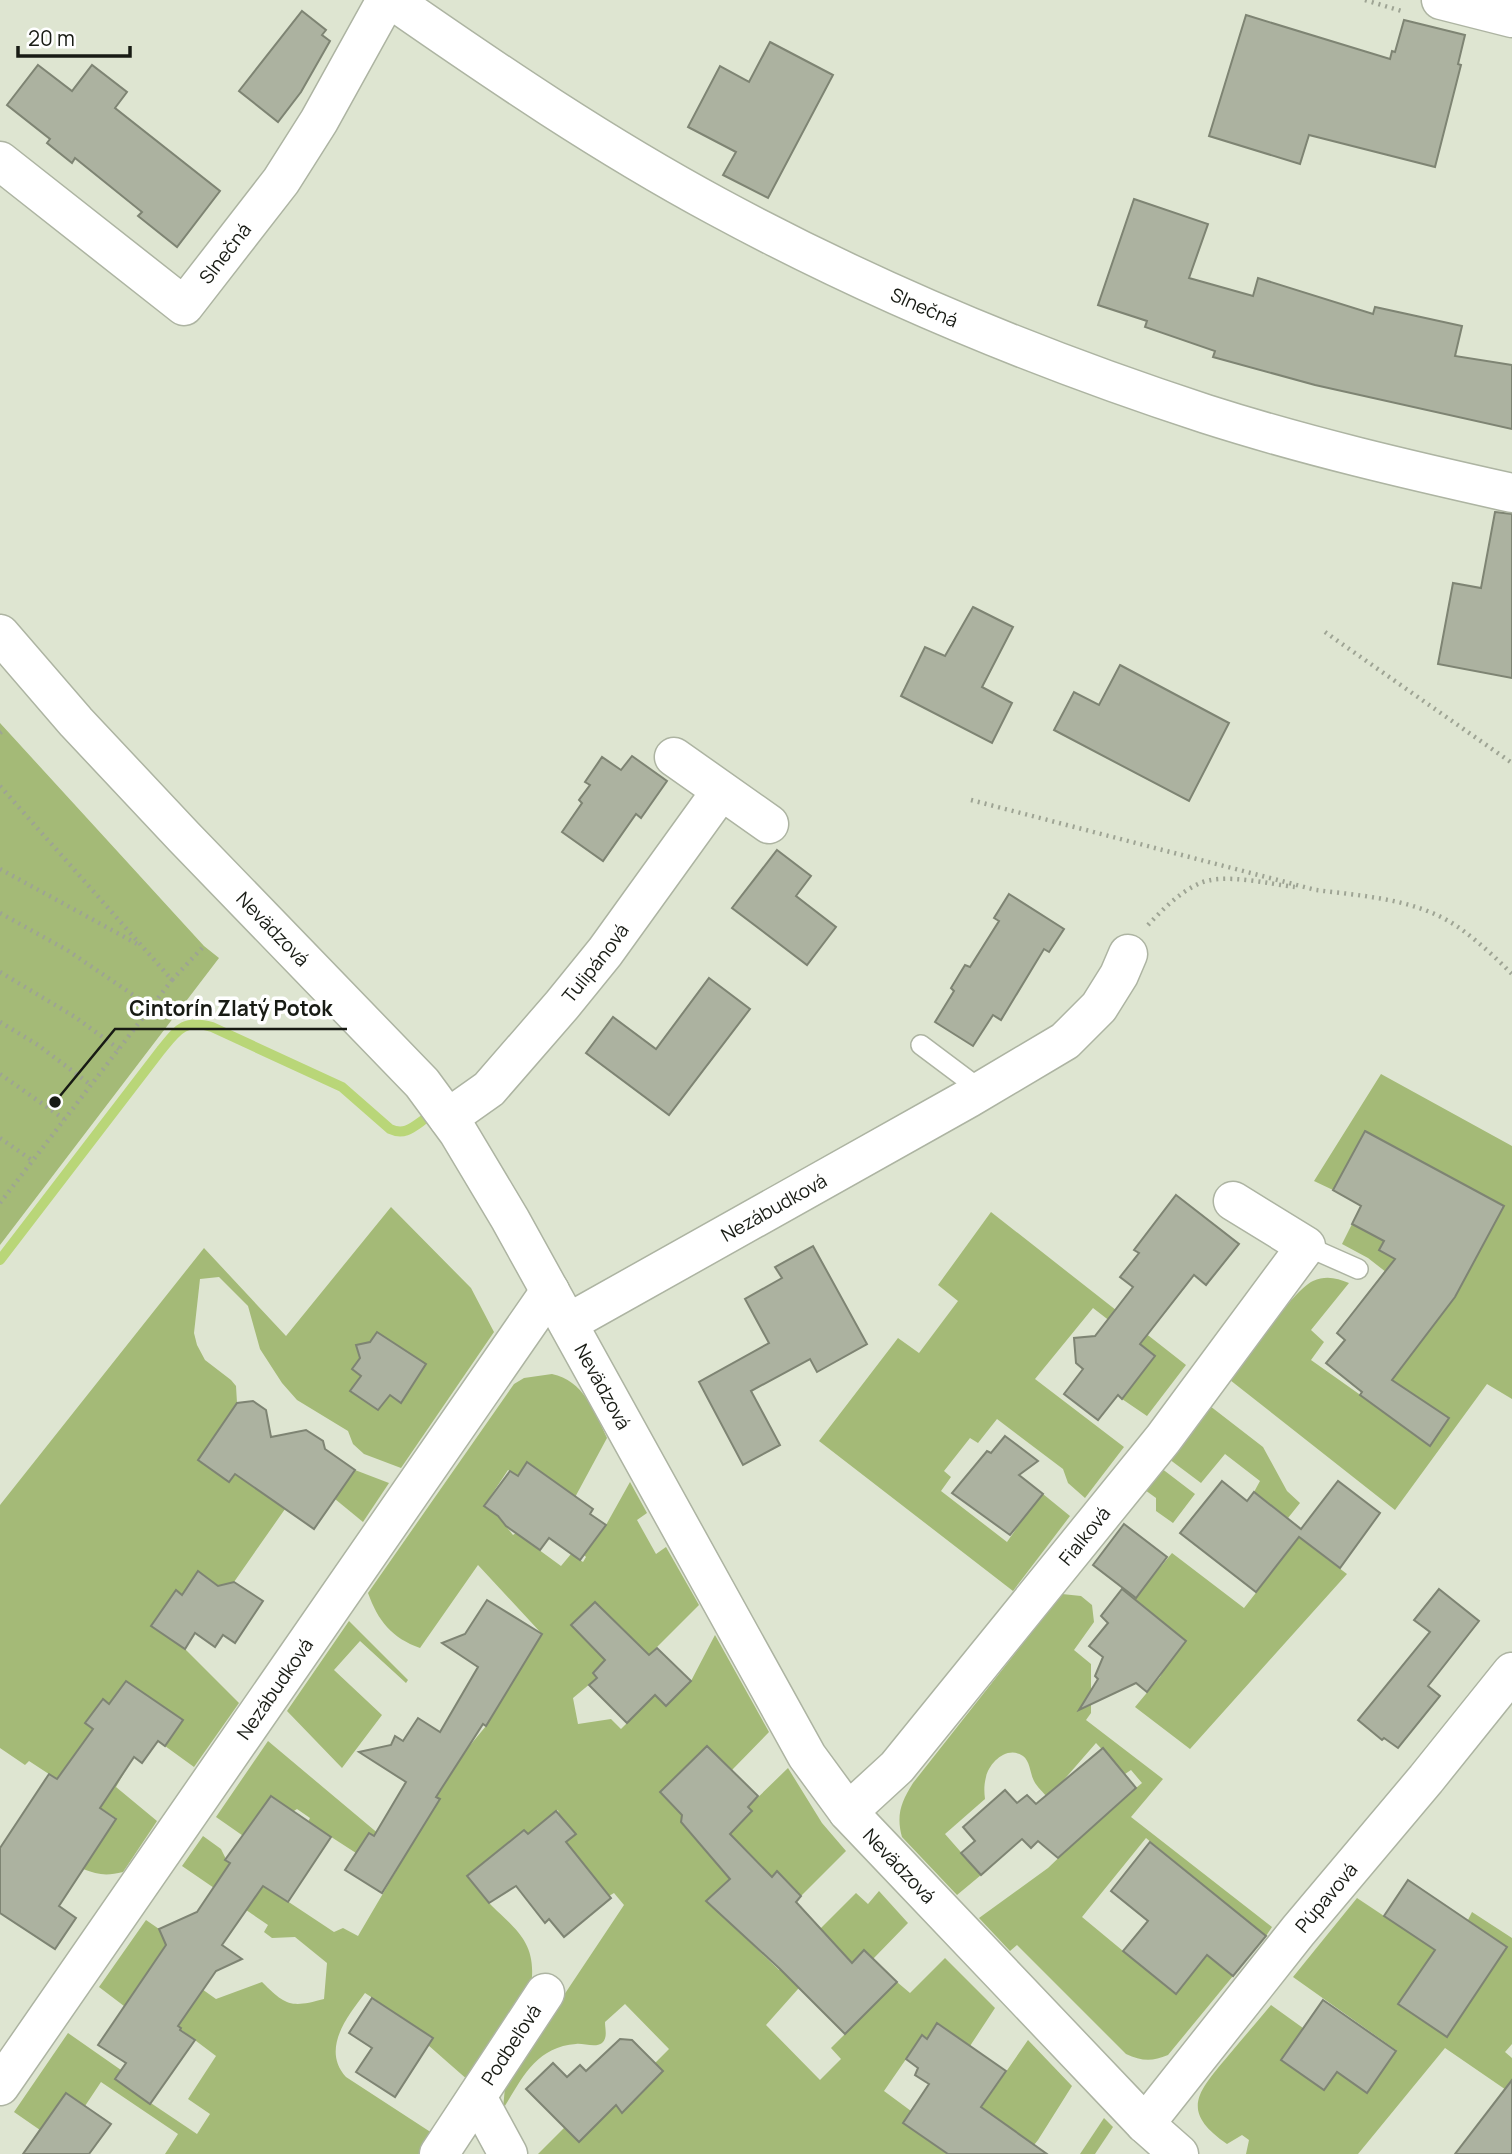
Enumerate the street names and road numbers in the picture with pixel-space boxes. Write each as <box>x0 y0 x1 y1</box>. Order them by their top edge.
street label: Slnečná <box>193 217 257 289</box>
street label: Slnečná <box>887 281 962 333</box>
street label: Nevädzová <box>231 886 315 972</box>
street label: Tulipánová <box>556 918 634 1008</box>
street label: Nezábudková <box>716 1167 832 1248</box>
street label: Nevädzová <box>568 1339 637 1434</box>
street label: Fialková <box>1053 1501 1116 1571</box>
street label: Nezábudková <box>231 1633 319 1745</box>
street label: Nevädzová <box>857 1823 941 1909</box>
street label: Púpavová <box>1289 1857 1363 1938</box>
street label: Podbeľová <box>475 1999 547 2090</box>

